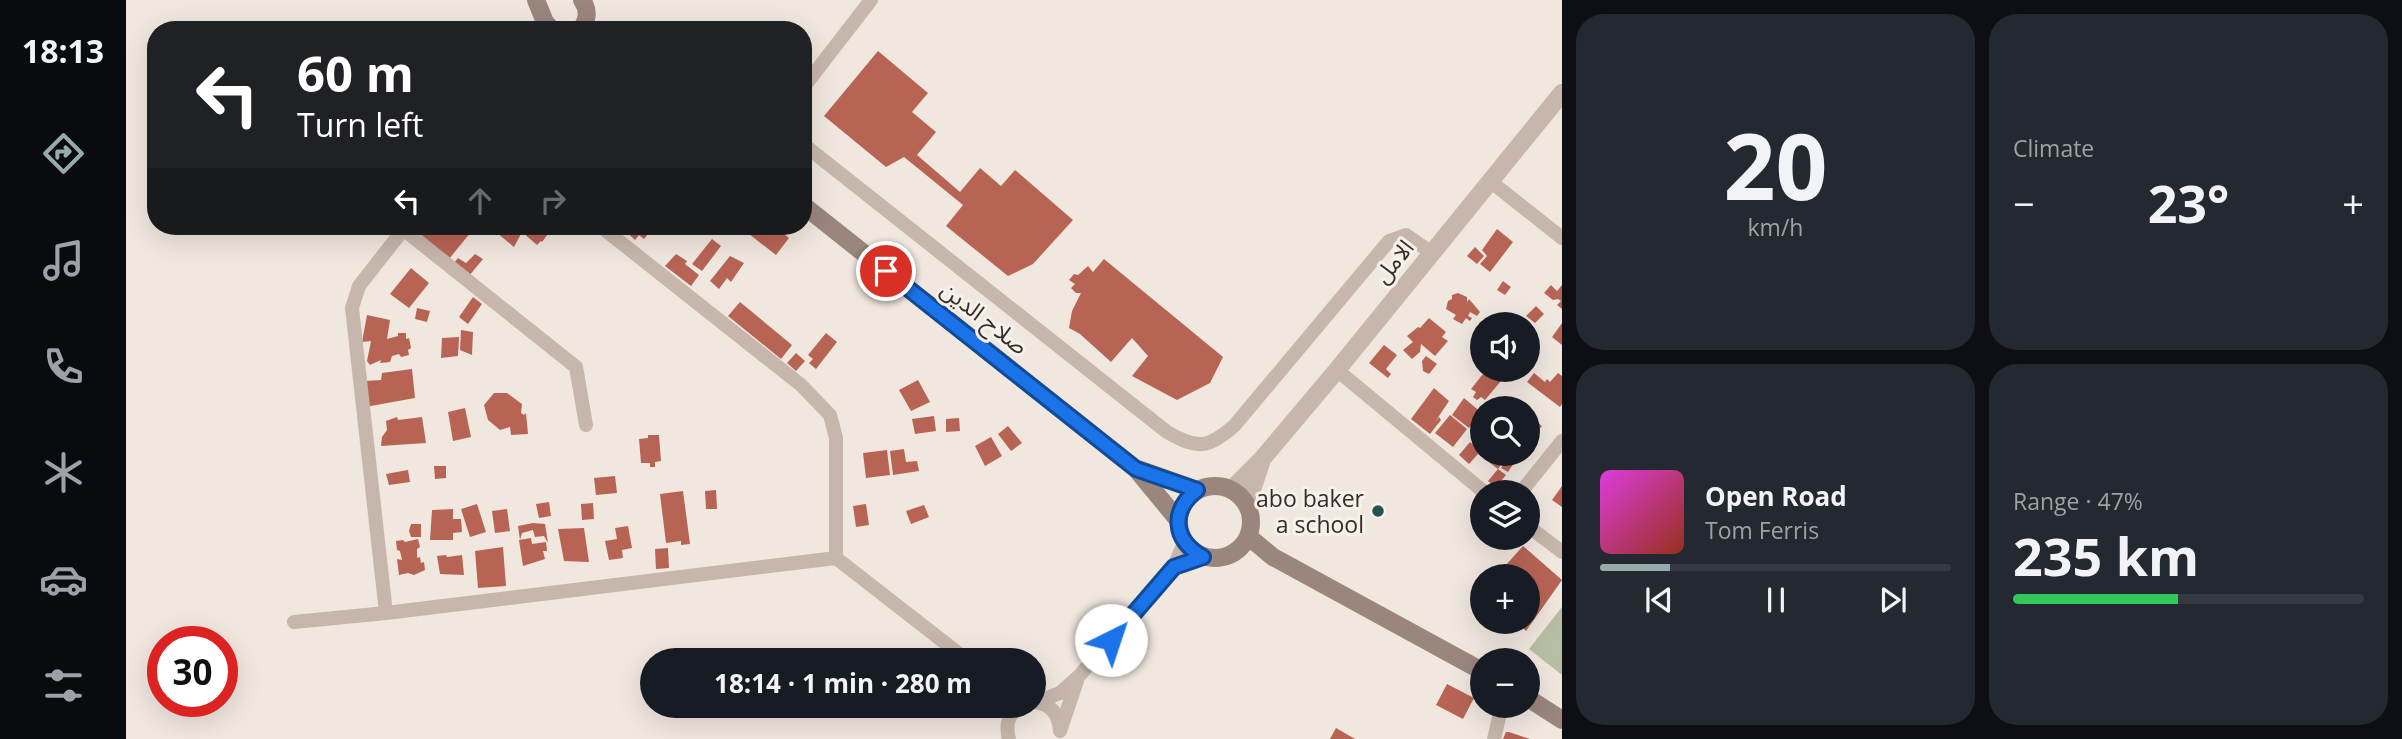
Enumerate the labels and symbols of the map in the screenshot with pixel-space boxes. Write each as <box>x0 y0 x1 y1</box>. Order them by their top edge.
street label: الامل <box>1366 232 1420 290</box>
pin <box>856 241 916 301</box>
street label: صلاح الدين <box>934 273 1035 363</box>
place label: abo baker a school <box>1256 482 1365 540</box>
marker: abo baker a school <box>1370 503 1386 519</box>
position arrow <box>1074 603 1148 677</box>
speed limit sign: 30 <box>147 626 238 717</box>

